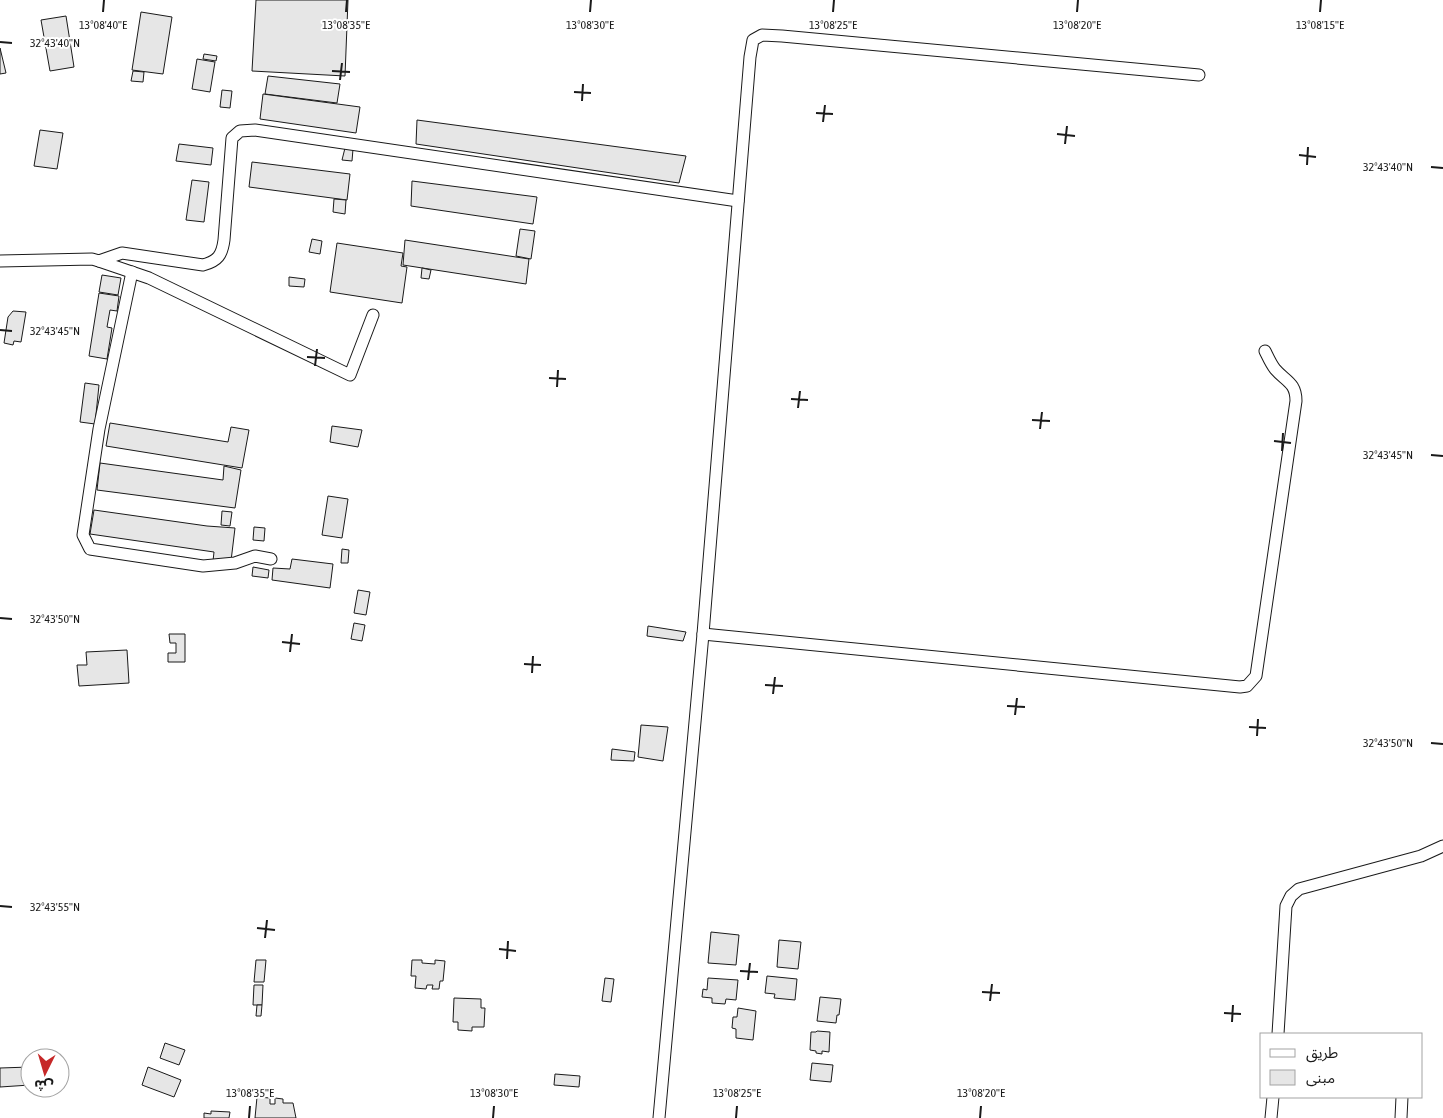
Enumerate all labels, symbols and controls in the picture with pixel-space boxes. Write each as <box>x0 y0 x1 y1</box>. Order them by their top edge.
text: 13°08'40"E <box>79 18 127 32</box>
text: 13°08'35"E <box>322 18 370 32</box>
text: 13°08'30"E <box>566 18 614 32</box>
text: 13°08'25"E <box>809 18 857 32</box>
text: 13°08'20"E <box>1053 18 1101 32</box>
text: 13°08'15"E <box>1296 18 1344 32</box>
text: 32°43'40"N <box>30 36 80 50</box>
text: 32°43'40"N <box>1363 160 1413 174</box>
text: 32°43'45"N <box>30 324 80 338</box>
text: 32°43'45"N <box>1363 448 1413 462</box>
text: 32°43'50"N <box>30 612 80 626</box>
text: 32°43'50"N <box>1363 736 1413 750</box>
text: 32°43'55"N <box>30 900 80 914</box>
legend <box>1260 1033 1423 1098</box>
text: طريق <box>1306 1044 1338 1063</box>
north arrow <box>20 1048 70 1098</box>
text: مبنى <box>1306 1069 1335 1087</box>
text: ش <box>34 1077 54 1095</box>
text: 13°08'35"E <box>226 1086 274 1100</box>
text: 13°08'30"E <box>470 1086 518 1100</box>
text: 13°08'25"E <box>713 1086 761 1100</box>
text: 13°08'20"E <box>957 1086 1005 1100</box>

